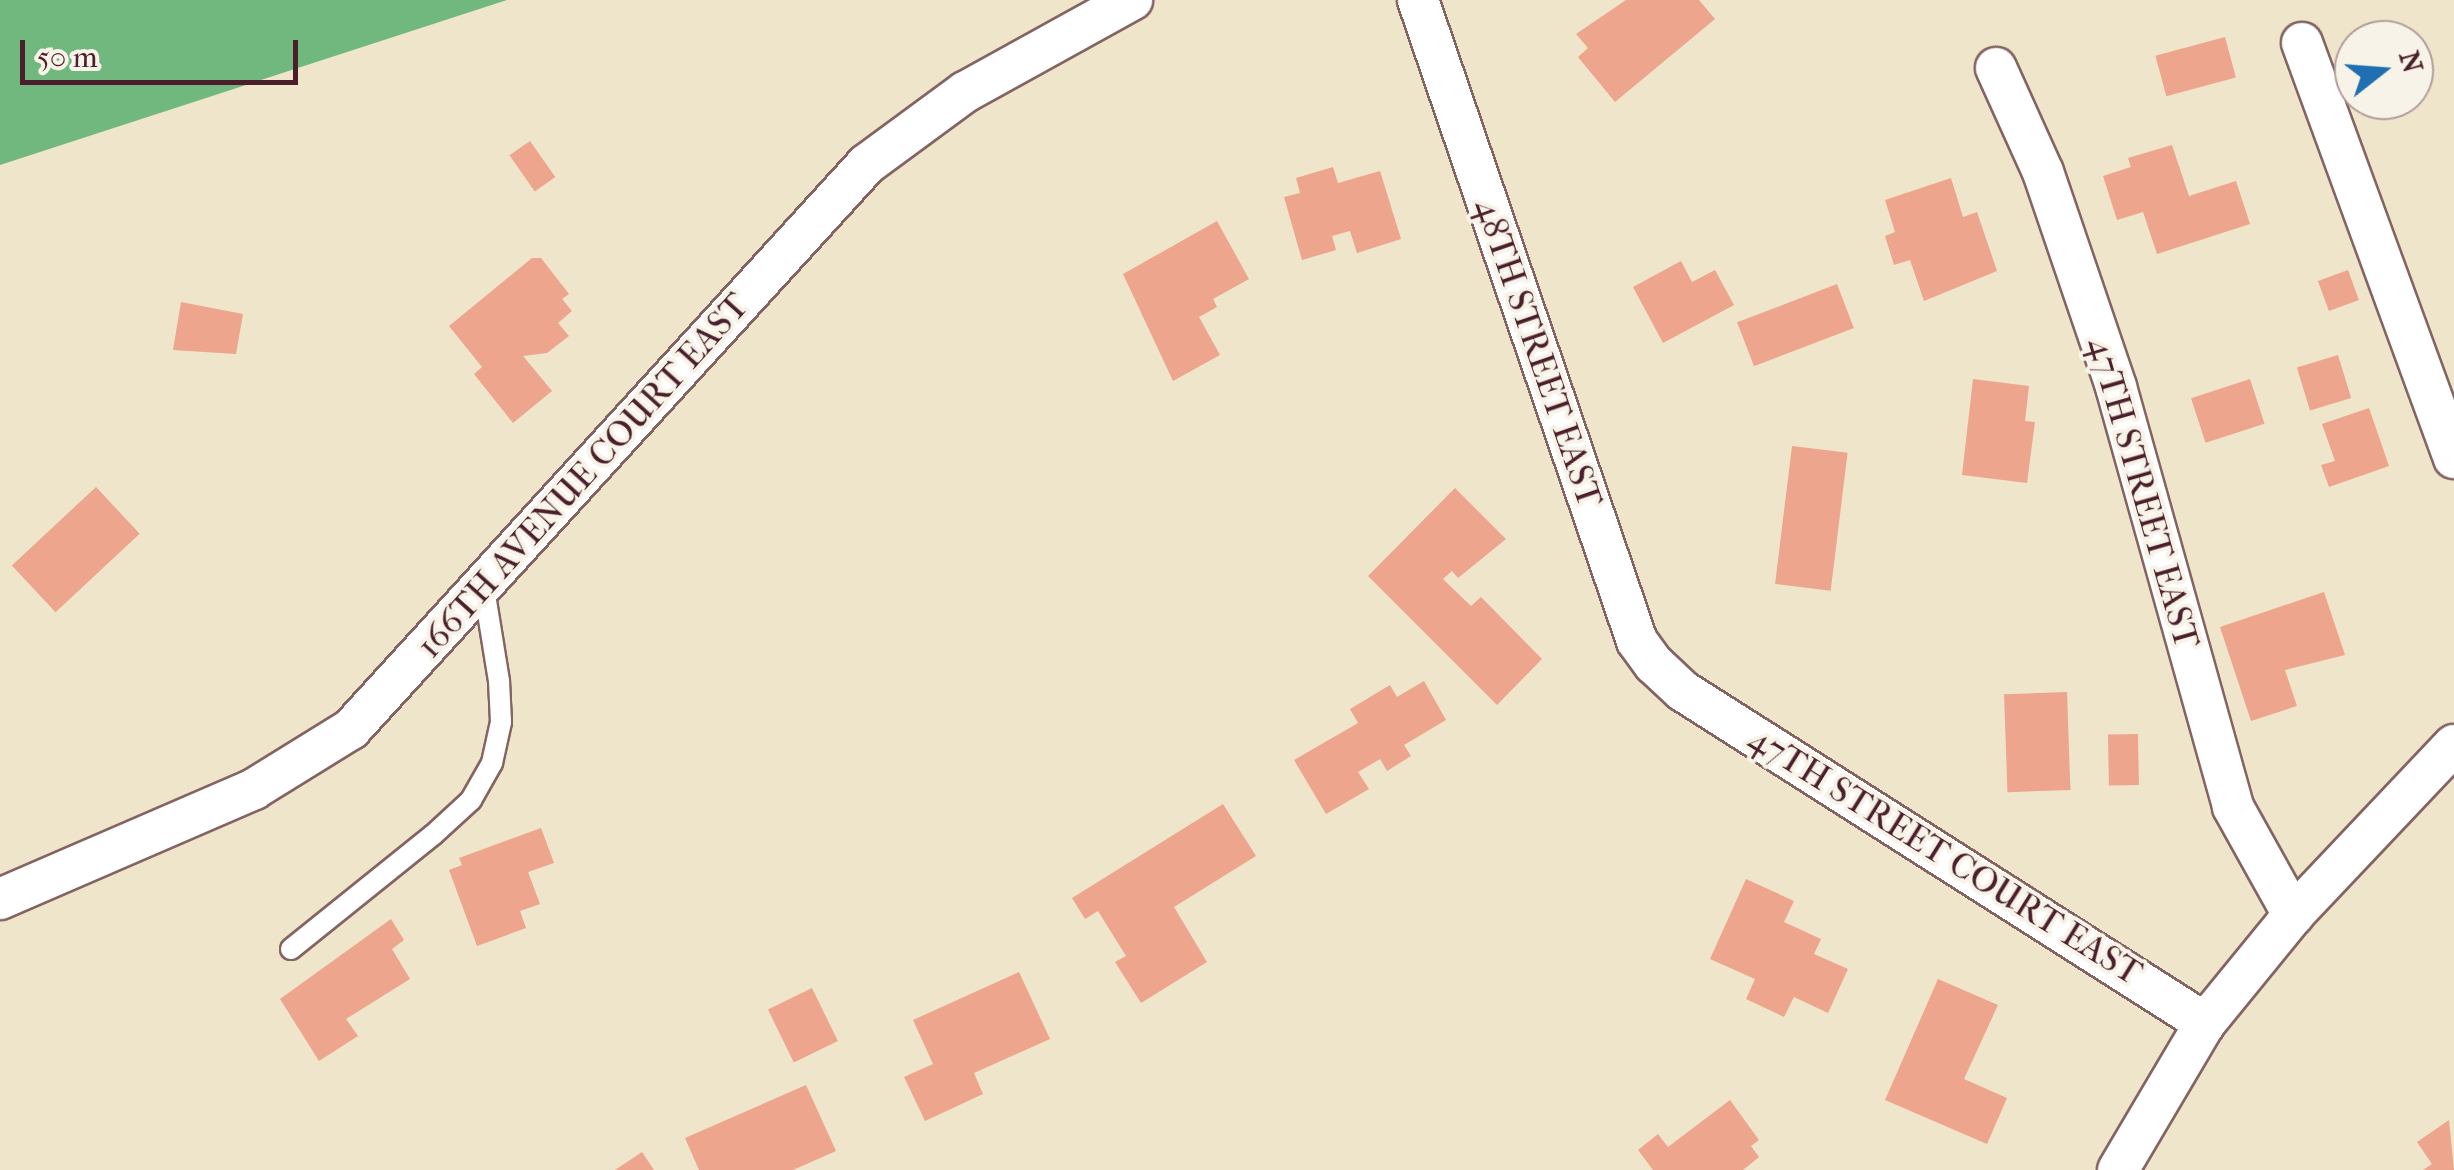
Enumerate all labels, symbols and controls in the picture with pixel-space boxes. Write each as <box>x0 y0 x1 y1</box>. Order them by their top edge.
scale bar <box>25 20 302 82</box>
north arrow <box>2334 20 2434 120</box>
text: 50 m <box>37 40 98 75</box>
text: N <box>2392 47 2430 77</box>
street label: 48TH STREET EAST <box>1465 193 1611 513</box>
street label: 166TH AVENUE COURT EAST <box>408 285 758 667</box>
street label: 47TH STREET EAST <box>2078 332 2208 654</box>
street label: 47TH STREET COURT EAST <box>1741 718 2149 994</box>

